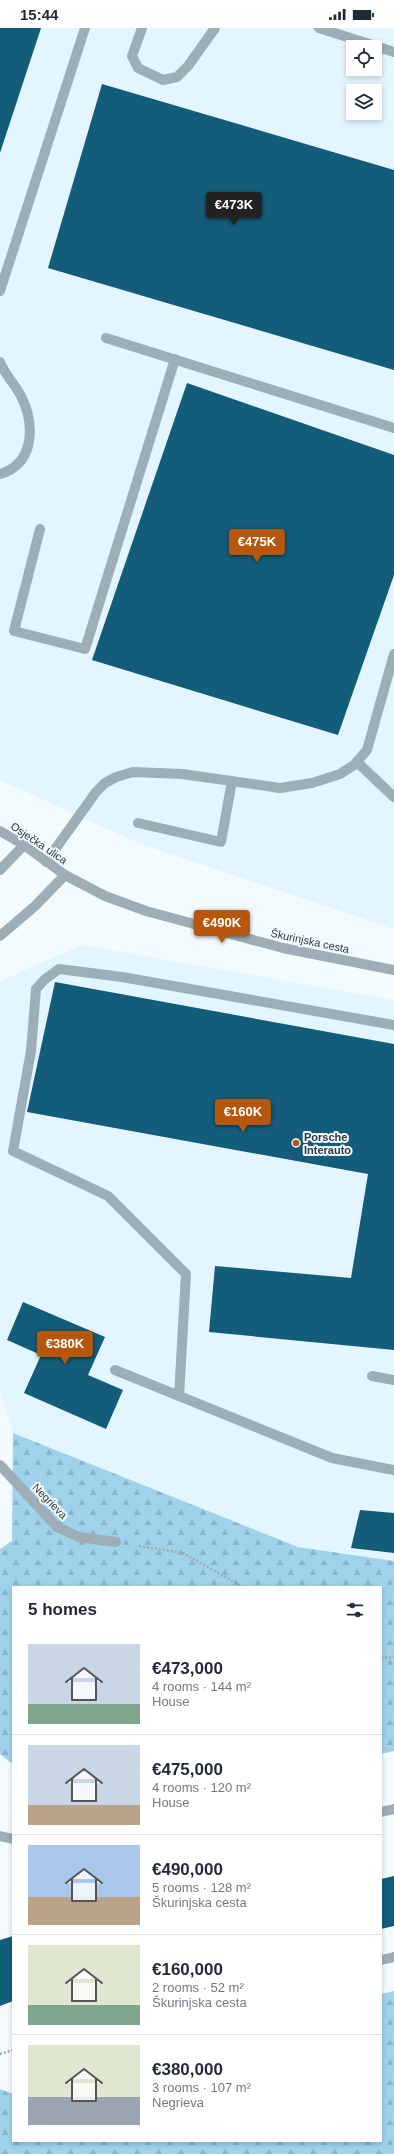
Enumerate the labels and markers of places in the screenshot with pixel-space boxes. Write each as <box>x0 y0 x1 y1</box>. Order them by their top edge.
pin: €473K <box>206 192 262 226</box>
pin: €475K <box>229 529 285 563</box>
pin: €490K <box>194 910 250 944</box>
pin: €160K <box>215 1099 271 1133</box>
place label: Porsche Interauto <box>304 1131 351 1156</box>
marker: Porsche Interauto <box>291 1138 301 1148</box>
pin: €380K <box>37 1331 93 1365</box>

